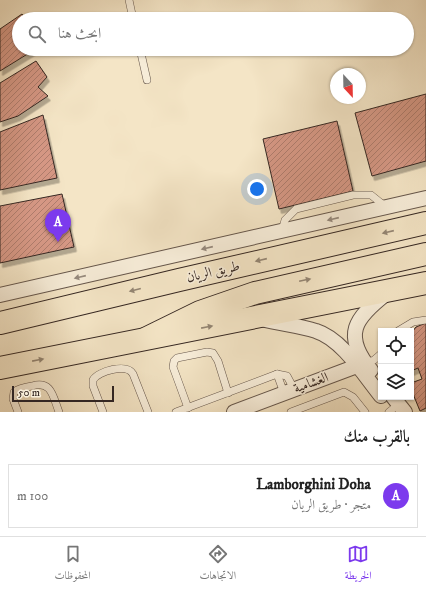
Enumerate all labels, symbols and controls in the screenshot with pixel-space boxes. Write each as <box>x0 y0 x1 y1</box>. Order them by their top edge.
search box <box>12 12 414 56</box>
icon: search <box>26 23 48 45</box>
text: ابحث هنا <box>58 24 101 43</box>
north arrow <box>330 68 366 104</box>
your location <box>247 179 267 199</box>
pin: A <box>45 209 71 242</box>
one-way arrow <box>327 217 340 223</box>
one-way arrow <box>382 229 394 235</box>
one-way arrow <box>200 246 213 252</box>
street label: طريق الريان <box>184 257 242 287</box>
one-way arrow <box>255 258 267 264</box>
one-way arrow <box>74 274 86 280</box>
one-way arrow <box>299 277 311 283</box>
one-way arrow <box>128 288 141 294</box>
one-way arrow <box>201 323 213 329</box>
map controls <box>378 328 414 400</box>
button: locate <box>378 328 414 364</box>
one-way arrow <box>32 357 44 363</box>
button: layers <box>378 364 414 400</box>
street label: الغشامية <box>291 368 331 398</box>
scale bar <box>12 384 114 403</box>
text: 50 m <box>18 386 40 400</box>
text: بالقرب منك <box>344 426 410 448</box>
text: Lamborghini Doha <box>256 475 371 494</box>
text: 100 m <box>17 488 48 504</box>
text: A <box>392 488 400 504</box>
text: متجر · طريق الريان <box>291 497 371 513</box>
tab: المحفوظات <box>54 543 91 586</box>
tab: الاتجاهات <box>199 543 236 586</box>
tab: الخريطة <box>345 543 372 586</box>

